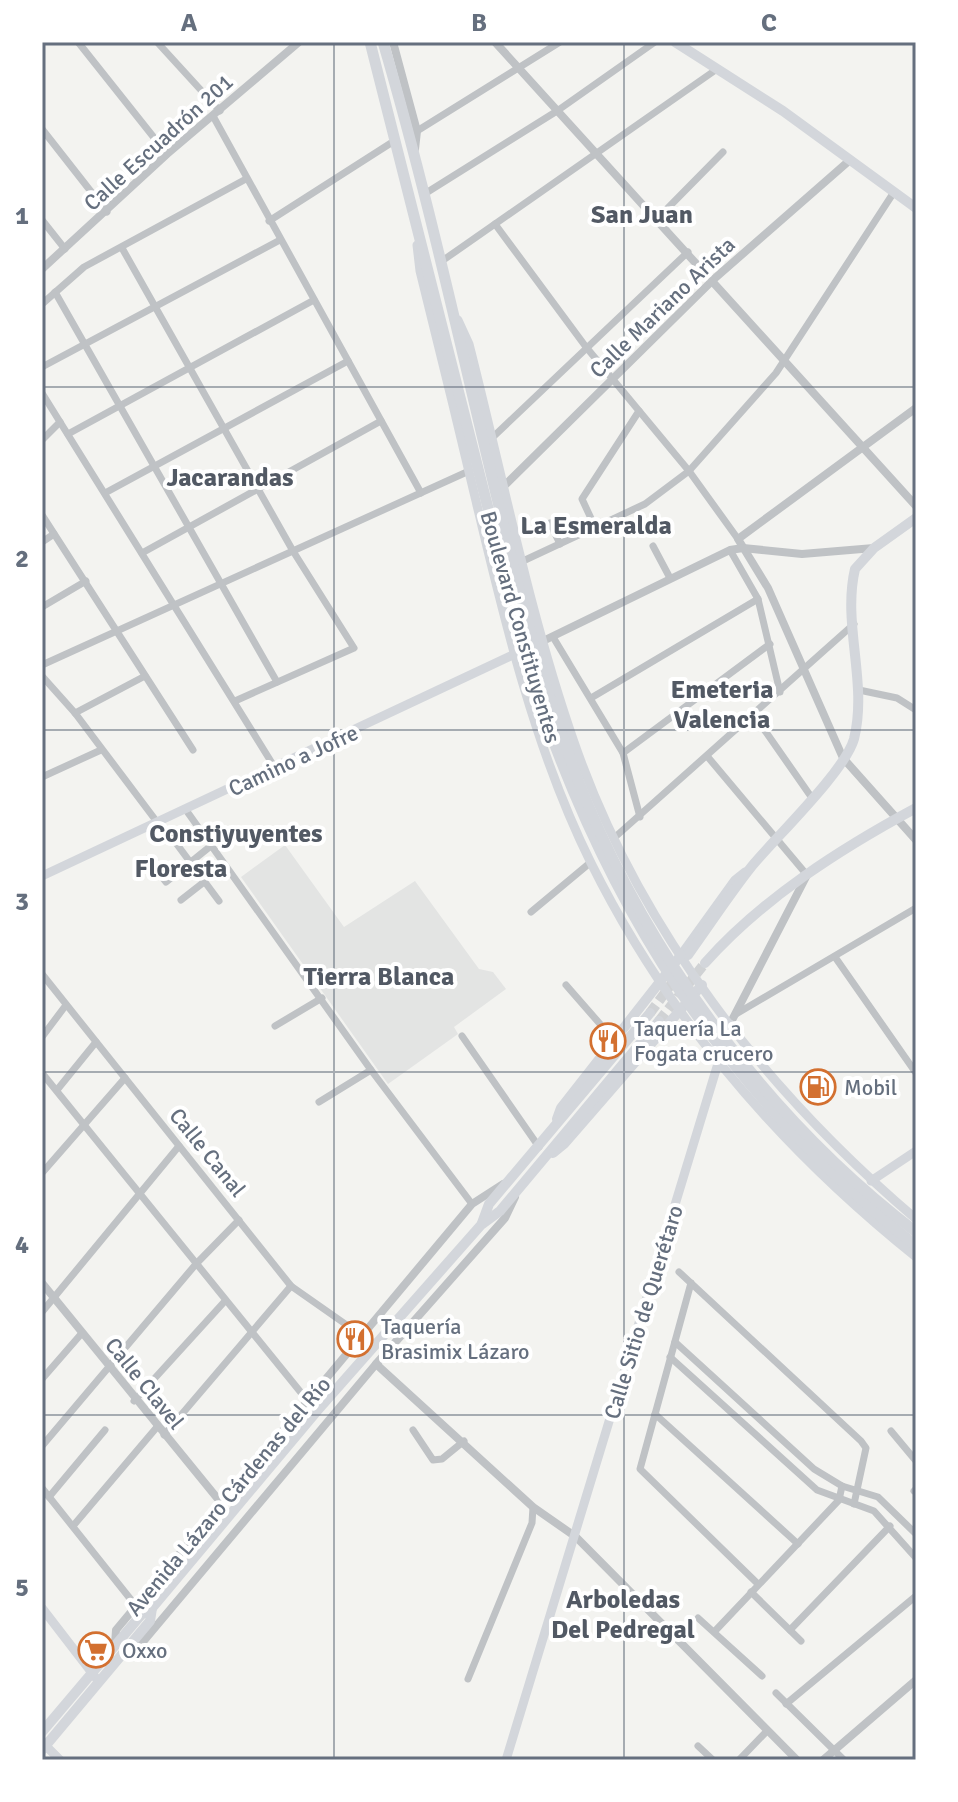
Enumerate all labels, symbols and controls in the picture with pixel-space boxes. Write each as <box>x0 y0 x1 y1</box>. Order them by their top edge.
text: A <box>181 7 198 39</box>
text: B <box>471 7 487 39</box>
text: C <box>761 7 777 39</box>
street label: Calle Escuadrón 201 <box>78 68 238 216</box>
district label: San Juan <box>591 199 693 231</box>
text: 1 <box>15 200 29 232</box>
street label: Calle Mariano Arista <box>584 231 741 384</box>
district label: Jacarandas <box>166 462 294 494</box>
street label: Boulevard Constituyentes <box>474 508 567 746</box>
district label: La Esmeralda <box>520 510 672 542</box>
text: 2 <box>15 543 29 575</box>
district label: Emeteria Valencia <box>670 674 774 736</box>
street label: Camino a Jofre <box>224 719 362 802</box>
district label: Constiyuyentes <box>149 818 323 850</box>
district label: Floresta <box>135 853 227 885</box>
text: 3 <box>15 886 29 918</box>
district label: Tierra Blanca <box>304 961 454 993</box>
place label: Taquería La Fogata crucero <box>634 1015 773 1067</box>
restaurant icon: Taquería La Fogata crucero <box>589 1022 627 1060</box>
fuel station icon: Mobil <box>799 1068 837 1106</box>
place label: Mobil <box>844 1074 897 1101</box>
street label: Calle Canal <box>164 1102 252 1202</box>
street label: Calle Sitio de Querétaro <box>598 1202 689 1422</box>
text: 4 <box>15 1229 29 1261</box>
place label: Taquería Brasimix Lázaro <box>381 1313 530 1365</box>
restaurant icon: Taquería Brasimix Lázaro <box>336 1320 374 1358</box>
street label: Calle Clavel <box>99 1332 190 1435</box>
street label: Avenida Lázaro Cárdenas del Río <box>120 1371 336 1621</box>
text: 5 <box>15 1572 29 1604</box>
district label: Arboledas Del Pedregal <box>551 1584 695 1646</box>
supermarket icon: Oxxo <box>77 1631 115 1669</box>
place label: Oxxo <box>122 1637 168 1664</box>

